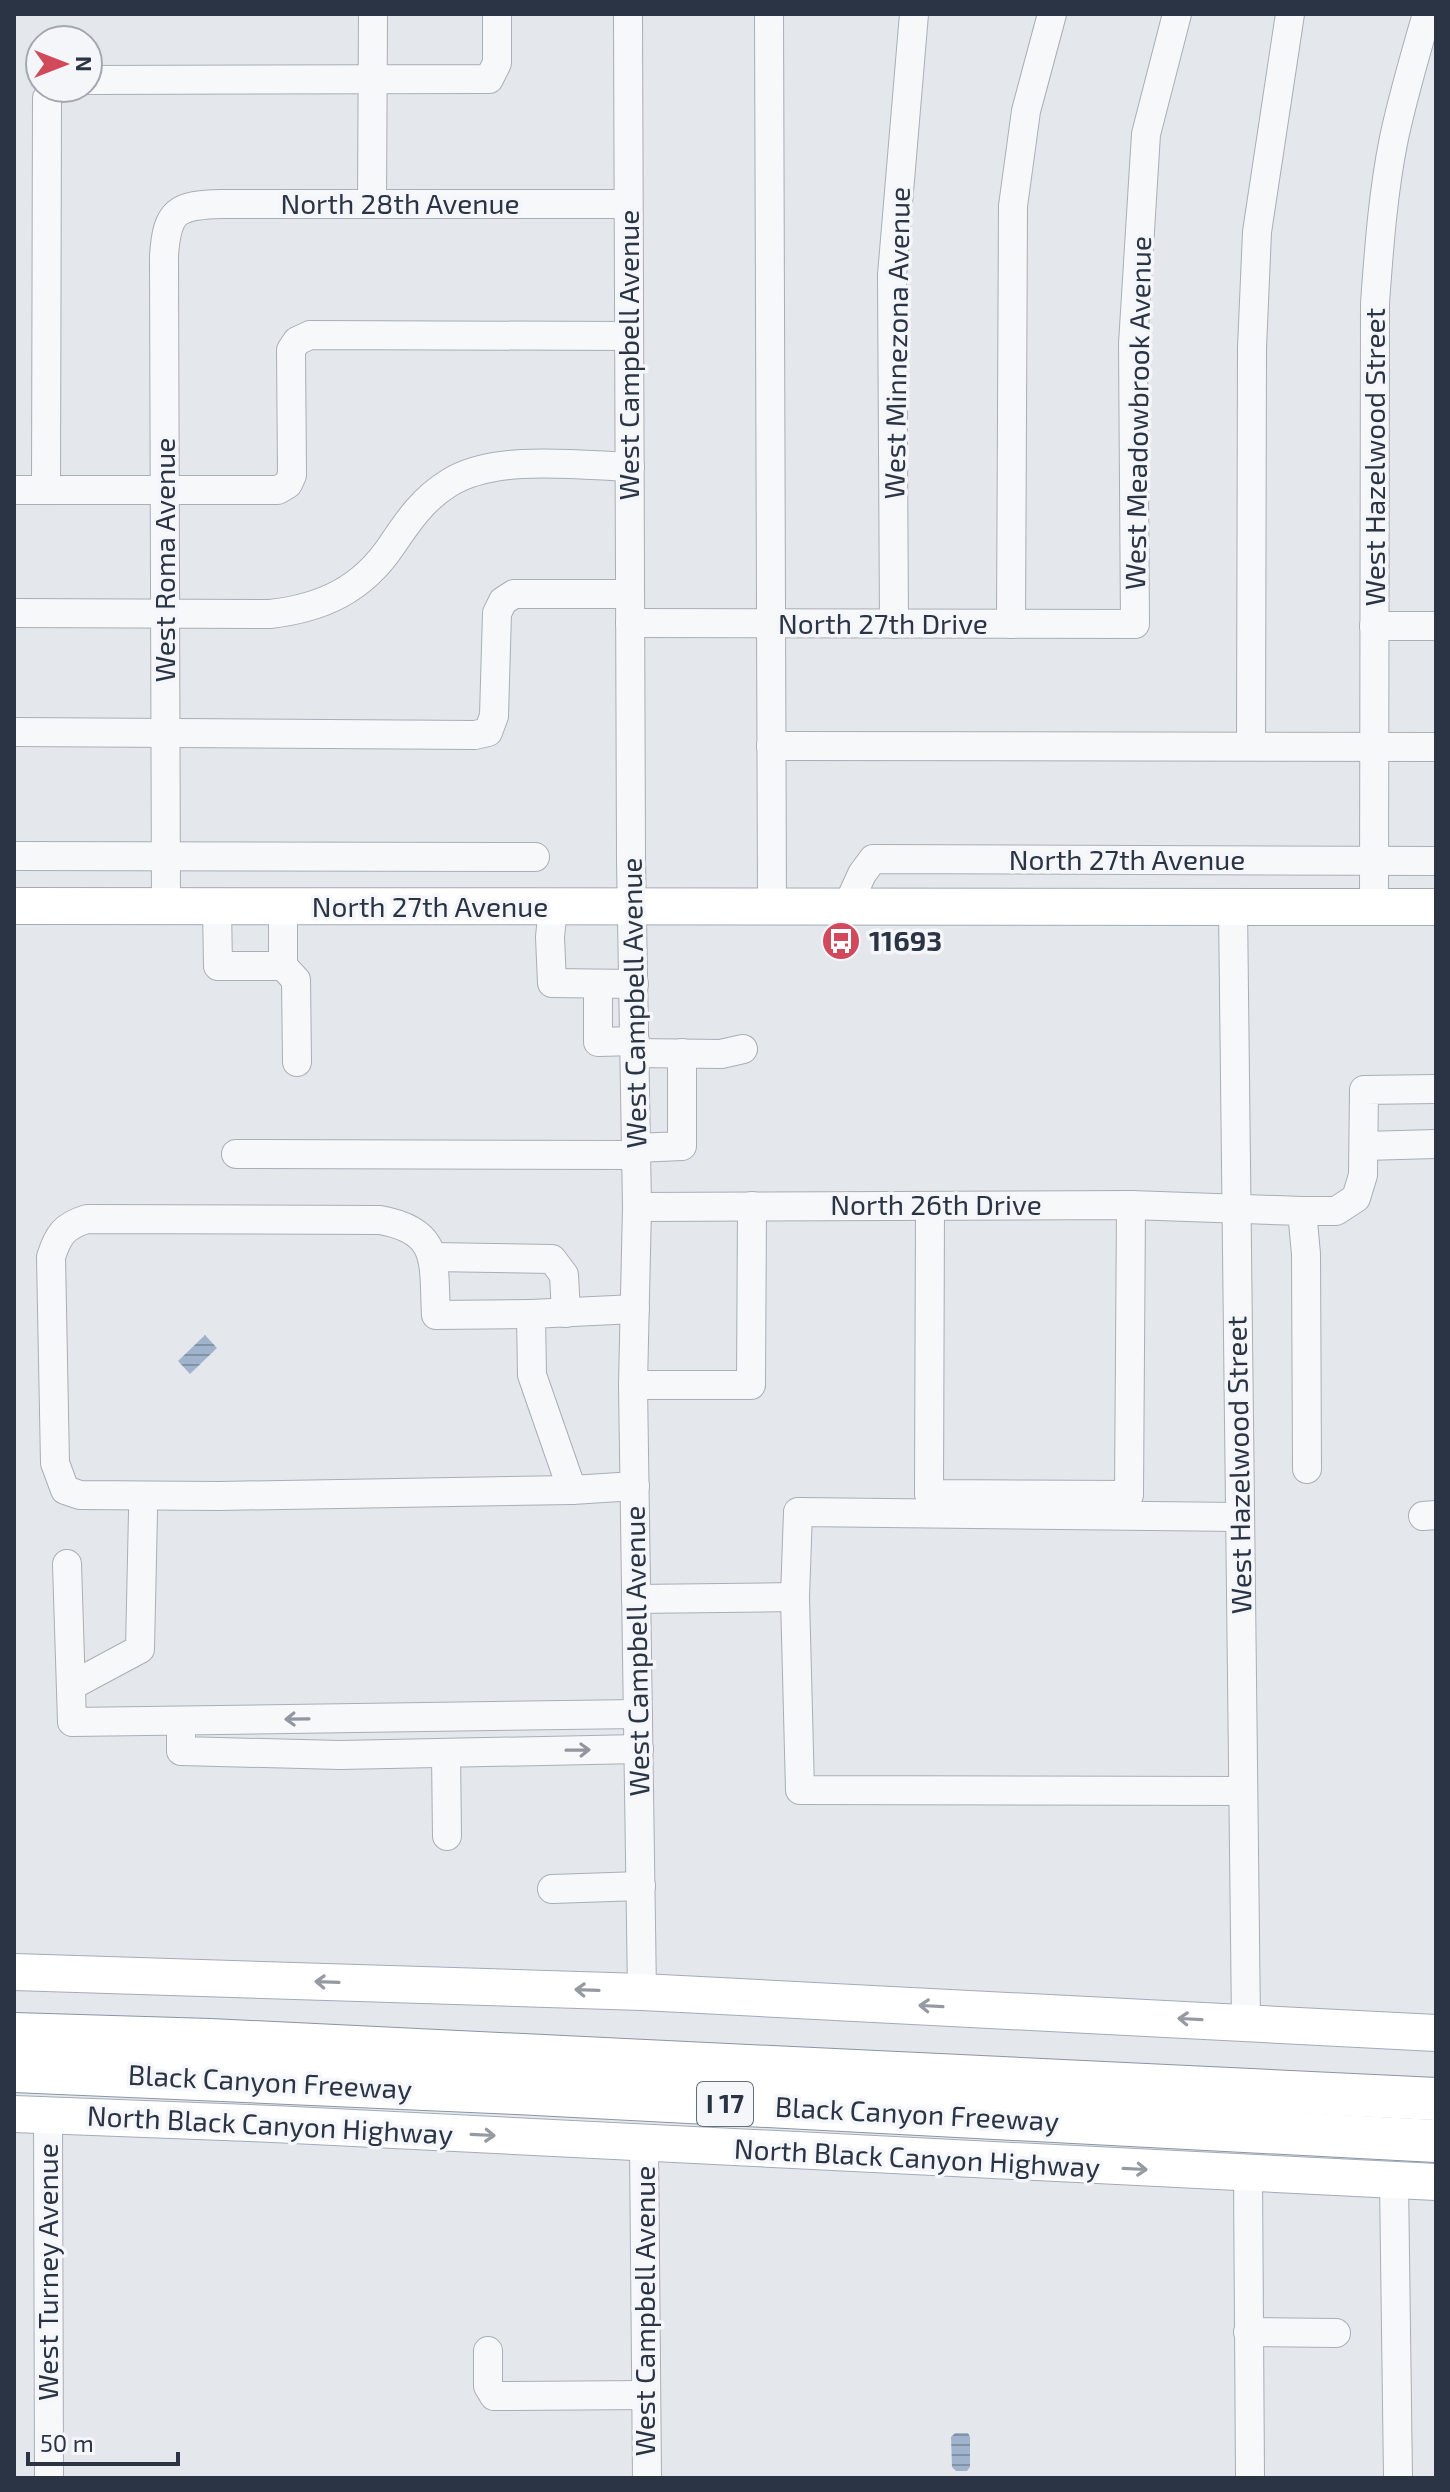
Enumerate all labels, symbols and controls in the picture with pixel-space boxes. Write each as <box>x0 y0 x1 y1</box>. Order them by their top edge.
north arrow <box>24 24 104 104</box>
text: N <box>72 56 98 72</box>
street label: North 28th Avenue <box>280 186 520 220</box>
street label: West Minnezona Avenue <box>876 186 916 499</box>
street label: West Campbell Avenue <box>611 210 645 500</box>
street label: West Meadowbrook Avenue <box>1117 236 1157 590</box>
street label: West Hazelwood Street <box>1357 308 1391 606</box>
street label: West Roma Avenue <box>147 438 181 682</box>
street label: North 27th Drive <box>778 606 988 640</box>
street label: North 27th Avenue <box>1009 842 1245 876</box>
street label: West Campbell Avenue <box>613 857 653 1149</box>
street label: North 27th Avenue <box>312 889 548 923</box>
bus stop icon: 11693 <box>820 920 862 962</box>
place label: 11693 <box>869 923 942 957</box>
street label: North 26th Drive <box>830 1187 1042 1221</box>
street label: West Hazelwood Street <box>1218 1316 1258 1614</box>
street label: West Campbell Avenue <box>616 1505 656 1797</box>
one-way arrow <box>284 1711 311 1727</box>
one-way arrow <box>564 1742 591 1758</box>
one-way arrow <box>314 1974 341 1989</box>
one-way arrow <box>574 1982 601 1998</box>
one-way arrow <box>918 1999 945 2014</box>
one-way arrow <box>1177 2012 1204 2027</box>
street label: Black Canyon Freeway <box>127 2057 413 2105</box>
road number: I 17 <box>697 2082 753 2126</box>
street label: Black Canyon Freeway <box>774 2089 1060 2137</box>
street label: North Black Canyon Highway <box>86 2097 454 2151</box>
one-way arrow <box>470 2128 496 2143</box>
street label: North Black Canyon Highway <box>733 2130 1101 2184</box>
street label: West Turney Avenue <box>30 2143 64 2401</box>
one-way arrow <box>1121 2161 1148 2176</box>
street label: West Campbell Avenue <box>627 2166 661 2456</box>
scale bar <box>28 2416 178 2466</box>
text: 50 m <box>40 2428 94 2457</box>

